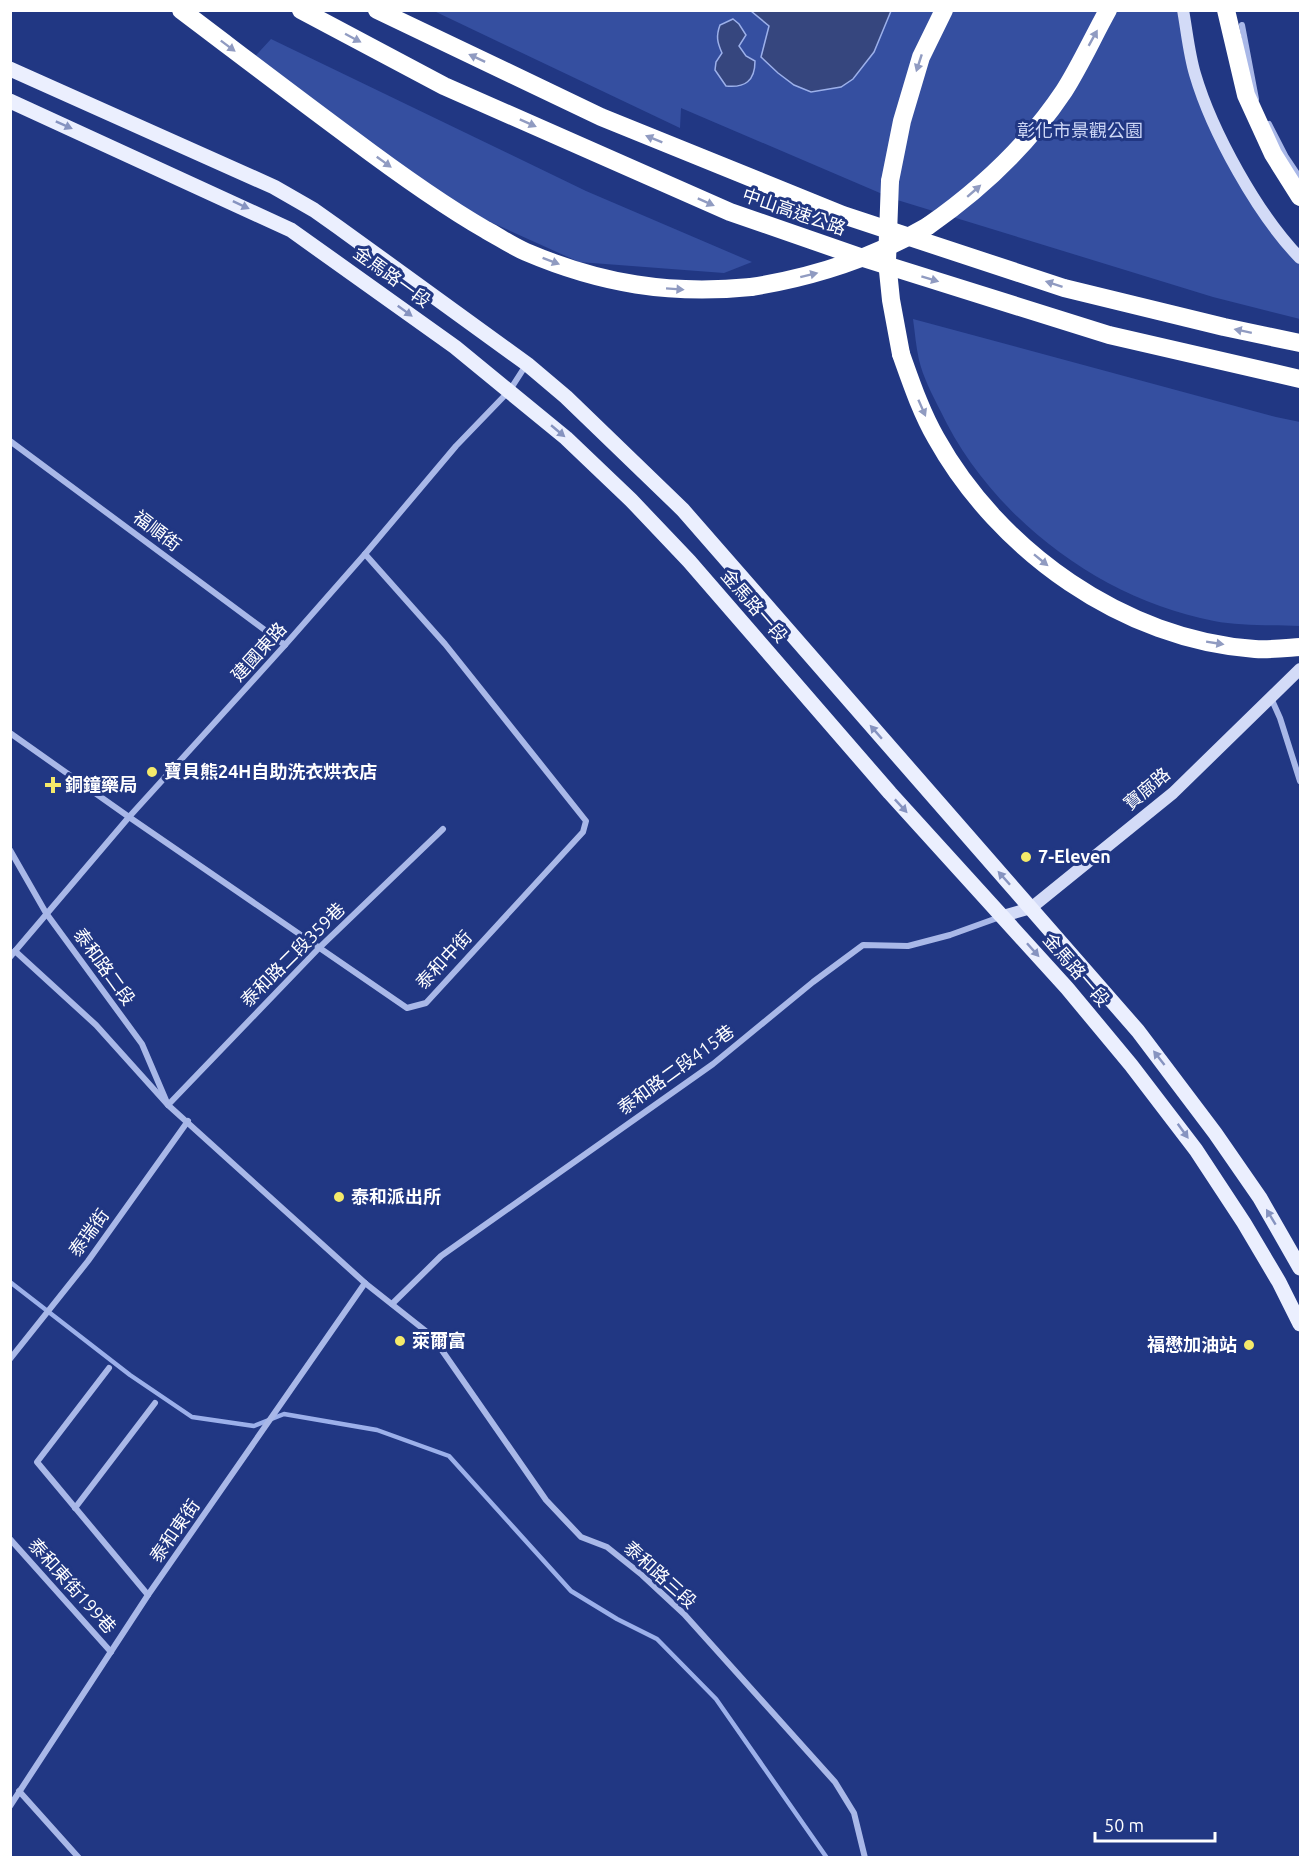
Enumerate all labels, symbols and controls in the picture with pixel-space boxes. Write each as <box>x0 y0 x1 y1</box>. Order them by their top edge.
one-way arrow <box>1088 29 1098 46</box>
one-way arrow <box>344 33 361 43</box>
one-way arrow <box>220 39 235 51</box>
one-way arrow <box>468 53 485 62</box>
one-way arrow <box>914 54 924 72</box>
one-way arrow <box>519 118 537 128</box>
one-way arrow <box>55 120 72 129</box>
park label: 彰化市景觀公園 <box>1017 120 1143 140</box>
one-way arrow <box>645 133 663 143</box>
one-way arrow <box>376 156 391 168</box>
street label: 中山高速公路 <box>740 184 849 238</box>
one-way arrow <box>966 185 981 198</box>
one-way arrow <box>698 197 716 207</box>
one-way arrow <box>233 201 250 210</box>
street label: 金馬路一段 <box>350 242 435 311</box>
one-way arrow <box>542 257 560 266</box>
one-way arrow <box>800 270 818 280</box>
one-way arrow <box>921 275 939 284</box>
one-way arrow <box>1045 279 1063 289</box>
one-way arrow <box>666 285 685 294</box>
one-way arrow <box>397 304 412 316</box>
one-way arrow <box>1233 326 1252 335</box>
one-way arrow <box>917 400 927 418</box>
one-way arrow <box>550 424 565 437</box>
street label: 福順街 <box>130 506 185 554</box>
one-way arrow <box>1033 554 1049 567</box>
street label: 金馬路一段 <box>718 565 792 646</box>
street label: 建國東路 <box>227 618 290 685</box>
one-way arrow <box>1205 639 1224 648</box>
one-way arrow <box>870 725 883 740</box>
place label: 寶貝熊24H自助洗衣烘衣店 <box>164 761 377 781</box>
street label: 寶廍路 <box>1119 763 1173 813</box>
marker: 寶貝熊24H自助洗衣烘衣店 <box>145 765 159 779</box>
place label: 銅鐘藥局 <box>65 774 137 794</box>
marker: 銅鐘藥局 <box>46 778 60 792</box>
one-way arrow <box>894 798 908 813</box>
place label: 7-Eleven <box>1038 846 1111 866</box>
marker: 7-Eleven <box>1019 850 1033 864</box>
one-way arrow <box>998 871 1011 886</box>
street label: 泰和路二段359巷 <box>236 898 348 1010</box>
street label: 泰和路二段 <box>70 924 139 1009</box>
street label: 泰和中街 <box>411 926 475 992</box>
street label: 金馬路一段 <box>1040 929 1114 1010</box>
one-way arrow <box>1026 942 1040 957</box>
street label: 泰和路二段415巷 <box>614 1020 737 1118</box>
one-way arrow <box>1152 1050 1165 1066</box>
one-way arrow <box>1176 1124 1188 1139</box>
place label: 泰和派出所 <box>351 1186 441 1206</box>
marker: 泰和派出所 <box>332 1190 346 1204</box>
street label: 泰瑞街 <box>64 1205 112 1260</box>
one-way arrow <box>1266 1209 1277 1225</box>
place label: 萊爾富 <box>412 1330 466 1350</box>
marker: 萊爾富 <box>393 1334 407 1348</box>
place label: 福懋加油站 <box>1147 1334 1237 1354</box>
marker: 福懋加油站 <box>1242 1338 1256 1352</box>
street label: 泰和東街 <box>145 1495 203 1566</box>
street label: 泰和東街199巷 <box>25 1534 120 1637</box>
street label: 泰和路三段 <box>621 1537 701 1612</box>
scale bar <box>1095 1805 1215 1843</box>
text: 50 m <box>1104 1815 1144 1835</box>

